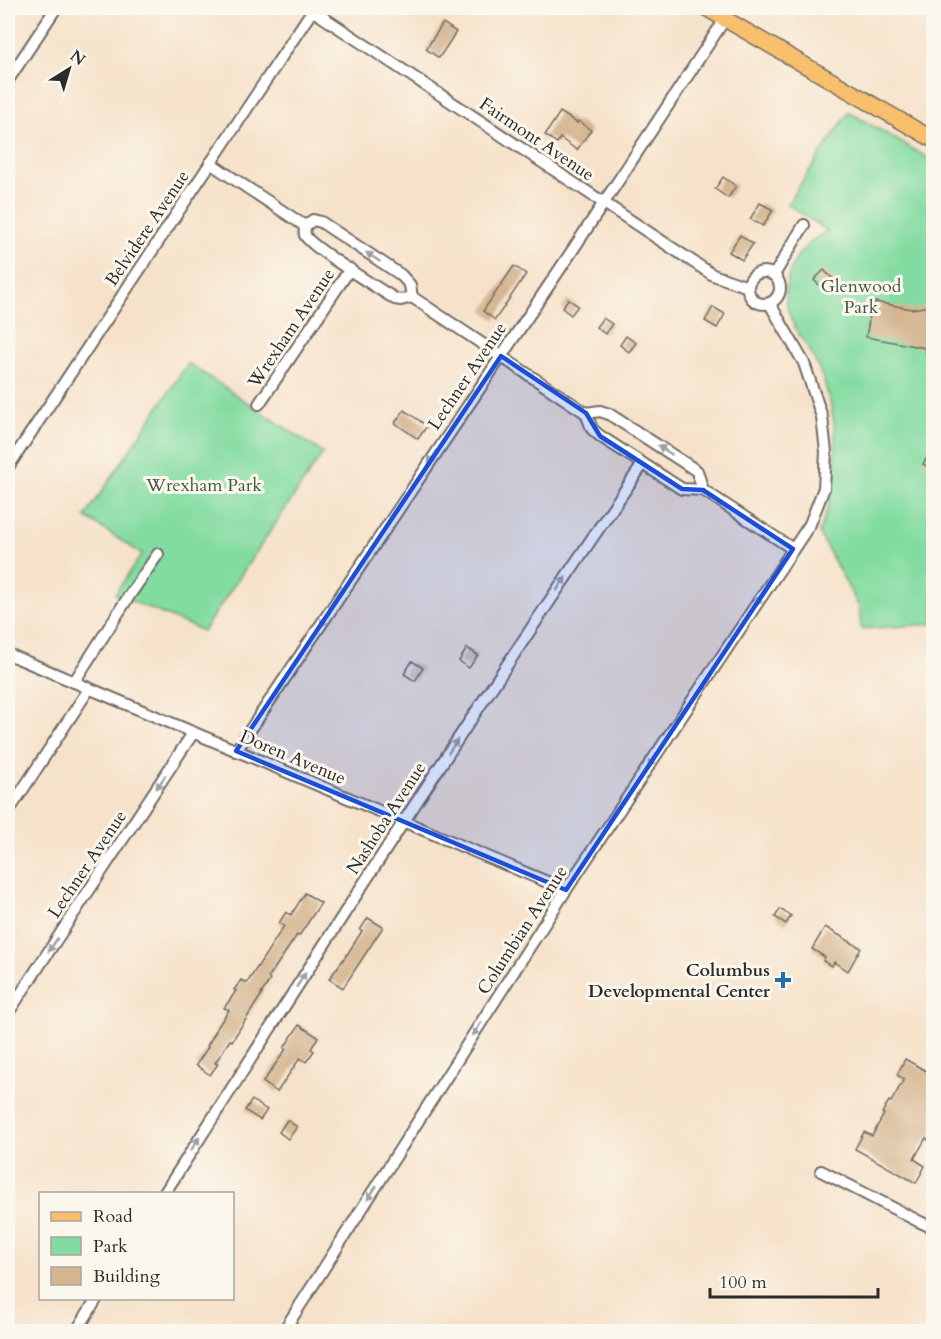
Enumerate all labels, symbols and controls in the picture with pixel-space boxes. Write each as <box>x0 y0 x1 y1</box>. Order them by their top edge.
north arrow <box>39 39 99 99</box>
text: N <box>65 45 90 71</box>
street label: Fairmont Avenue <box>474 92 599 187</box>
street label: Belvidere Avenue <box>99 165 195 291</box>
one-way arrow <box>366 251 382 263</box>
street label: Wrexham Avenue <box>241 263 341 394</box>
park label: Glenwood Park <box>821 274 902 320</box>
street label: Lechner Avenue <box>422 317 513 435</box>
one-way arrow <box>657 445 673 456</box>
one-way arrow <box>427 448 439 464</box>
park label: Wrexham Park <box>145 473 262 498</box>
one-way arrow <box>555 576 566 592</box>
one-way arrow <box>756 590 767 606</box>
one-way arrow <box>320 611 331 627</box>
street label: Doren Avenue <box>236 724 349 791</box>
one-way arrow <box>447 738 458 754</box>
one-way arrow <box>647 752 658 769</box>
street label: Nashoba Avenue <box>341 757 432 879</box>
one-way arrow <box>156 774 167 790</box>
street label: Lechner Avenue <box>42 805 133 923</box>
street label: Columbian Avenue <box>471 861 574 1000</box>
one-way arrow <box>47 936 59 952</box>
place label: Columbus Developmental Center <box>588 958 771 1004</box>
marker: Columbus Developmental Center <box>774 971 792 989</box>
one-way arrow <box>295 972 306 988</box>
one-way arrow <box>472 1021 483 1037</box>
one-way arrow <box>190 1136 201 1152</box>
one-way arrow <box>366 1185 378 1201</box>
legend <box>39 1192 234 1300</box>
text: Road <box>93 1204 133 1229</box>
text: Park <box>93 1234 128 1259</box>
scale bar <box>710 1261 878 1299</box>
text: Building <box>93 1264 161 1289</box>
text: 100 m <box>719 1270 767 1295</box>

